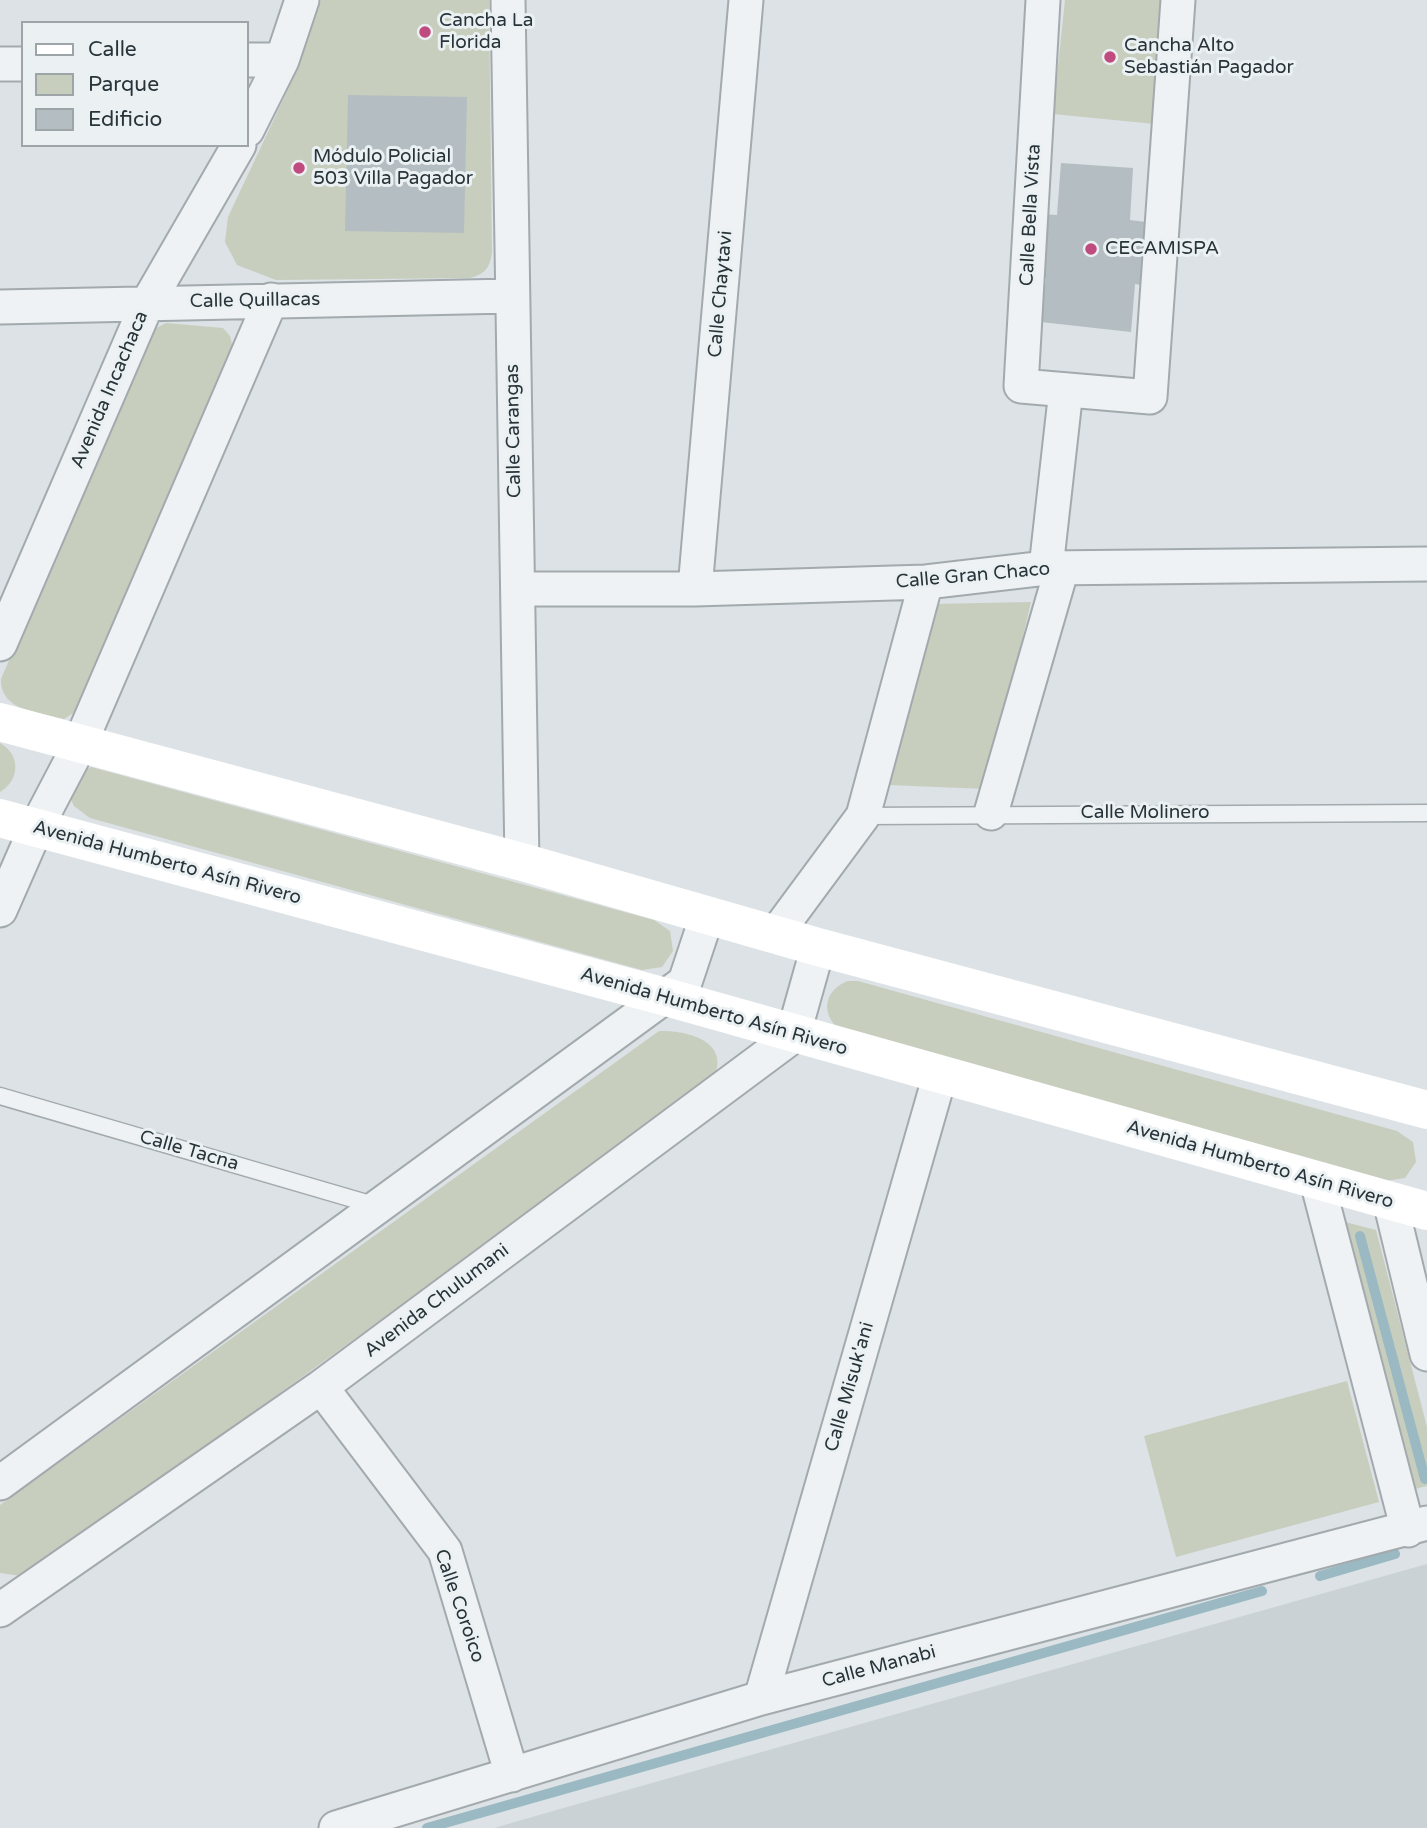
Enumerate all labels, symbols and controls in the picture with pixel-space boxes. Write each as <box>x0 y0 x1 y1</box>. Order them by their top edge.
place label: Cancha La Florida <box>439 10 533 54</box>
legend <box>21 21 248 147</box>
marker: Cancha La Florida <box>417 24 433 40</box>
place label: Cancha Alto Sebastián Pagador <box>1124 35 1294 79</box>
text: Calle <box>88 37 137 62</box>
marker: Cancha Alto Sebastián Pagador <box>1102 49 1118 65</box>
text: Parque <box>88 72 159 97</box>
text: Edificio <box>88 107 162 132</box>
street label: Calle Bella Vista <box>1016 143 1046 287</box>
place label: Módulo Policial 503 Villa Pagador <box>313 146 473 190</box>
marker: Módulo Policial 503 Villa Pagador <box>291 160 307 176</box>
street label: Calle Chaytavi <box>704 230 738 358</box>
place label: CECAMISPA <box>1105 238 1219 260</box>
marker: CECAMISPA <box>1083 241 1099 257</box>
street label: Calle Quillacas <box>189 288 321 314</box>
street label: Avenida Incachaca <box>67 308 153 472</box>
street label: Calle Carangas <box>501 364 527 498</box>
street label: Calle Gran Chaco <box>895 558 1051 594</box>
street label: Calle Molinero <box>1080 802 1210 824</box>
street label: Avenida Humberto Asín Rivero <box>30 816 304 910</box>
street label: Avenida Humberto Asín Rivero <box>578 963 850 1061</box>
street label: Avenida Humberto Asín Rivero <box>1124 1116 1396 1214</box>
street label: Calle Tacna <box>137 1126 241 1176</box>
street label: Avenida Chulumani <box>360 1239 514 1363</box>
street label: Calle Misuk'ani <box>821 1319 879 1455</box>
street label: Calle Coroico <box>429 1546 489 1666</box>
street label: Calle Manabi <box>820 1641 938 1693</box>

